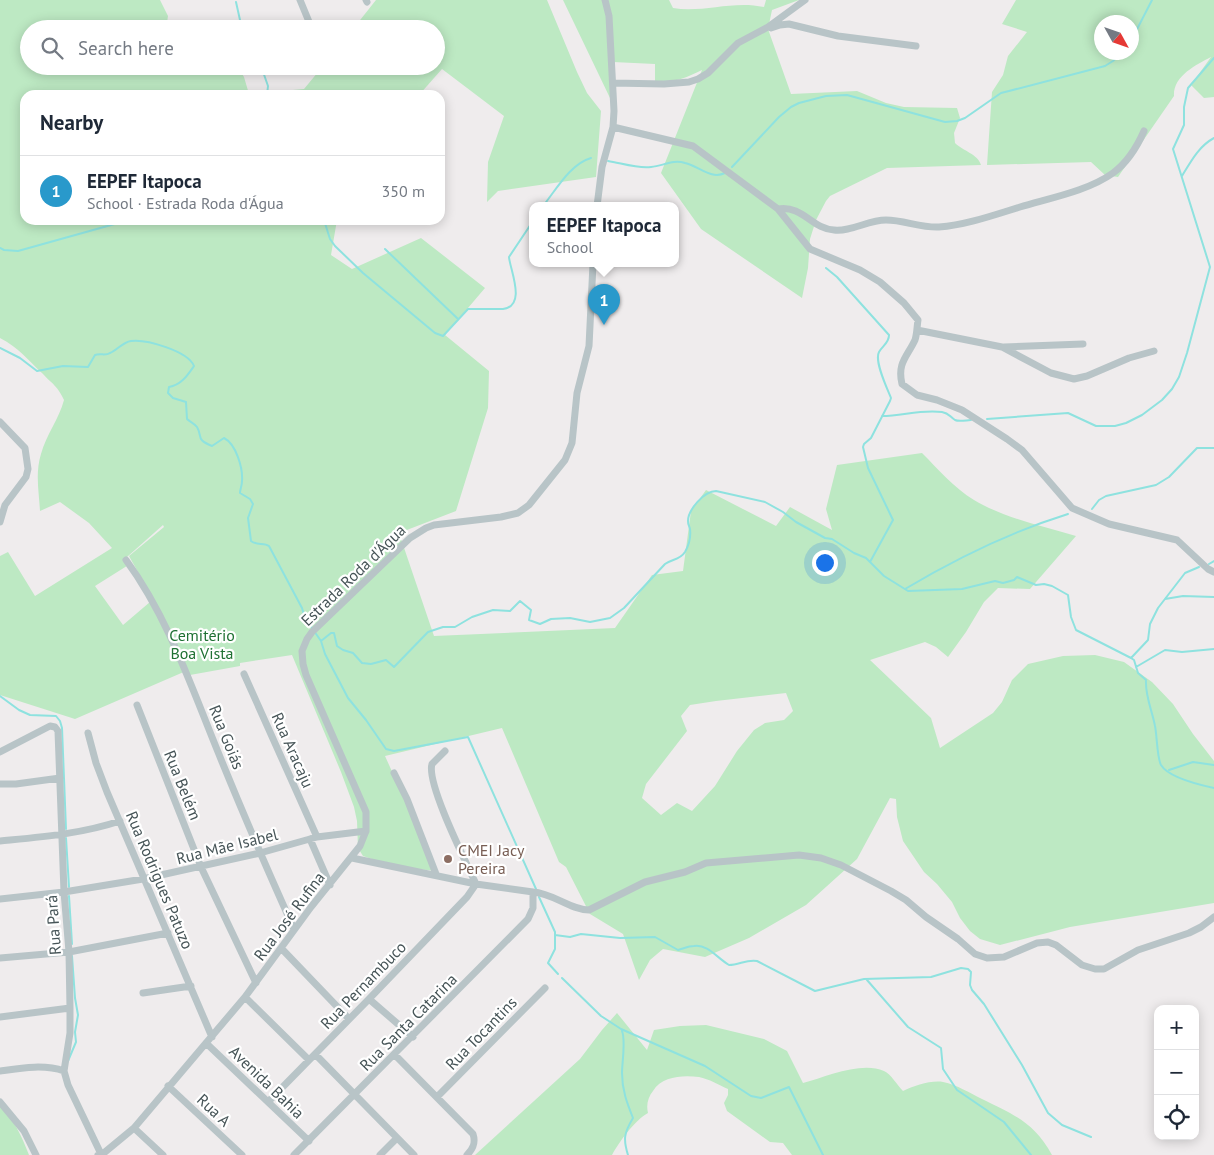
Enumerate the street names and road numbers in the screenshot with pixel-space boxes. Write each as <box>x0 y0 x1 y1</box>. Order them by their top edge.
street label: Estrada Roda d'Água <box>297 520 409 630</box>
street label: Rua Goiás <box>205 702 249 772</box>
street label: Rua Aracaju <box>267 709 319 791</box>
street label: Rua Belém <box>160 747 206 823</box>
street label: Rua Rodrigues Patuzo <box>122 808 198 952</box>
street label: Rua Mãe Isabel <box>174 824 280 868</box>
street label: Rua José Rufina <box>249 868 329 964</box>
street label: Rua Pará <box>41 894 65 956</box>
street label: Rua Pernambuco <box>316 937 410 1033</box>
street label: Rua Santa Catarina <box>355 969 461 1075</box>
street label: Rua Tocantins <box>441 992 521 1074</box>
street label: Avenida Bahia <box>225 1041 309 1123</box>
street label: Rua A <box>193 1089 236 1131</box>

